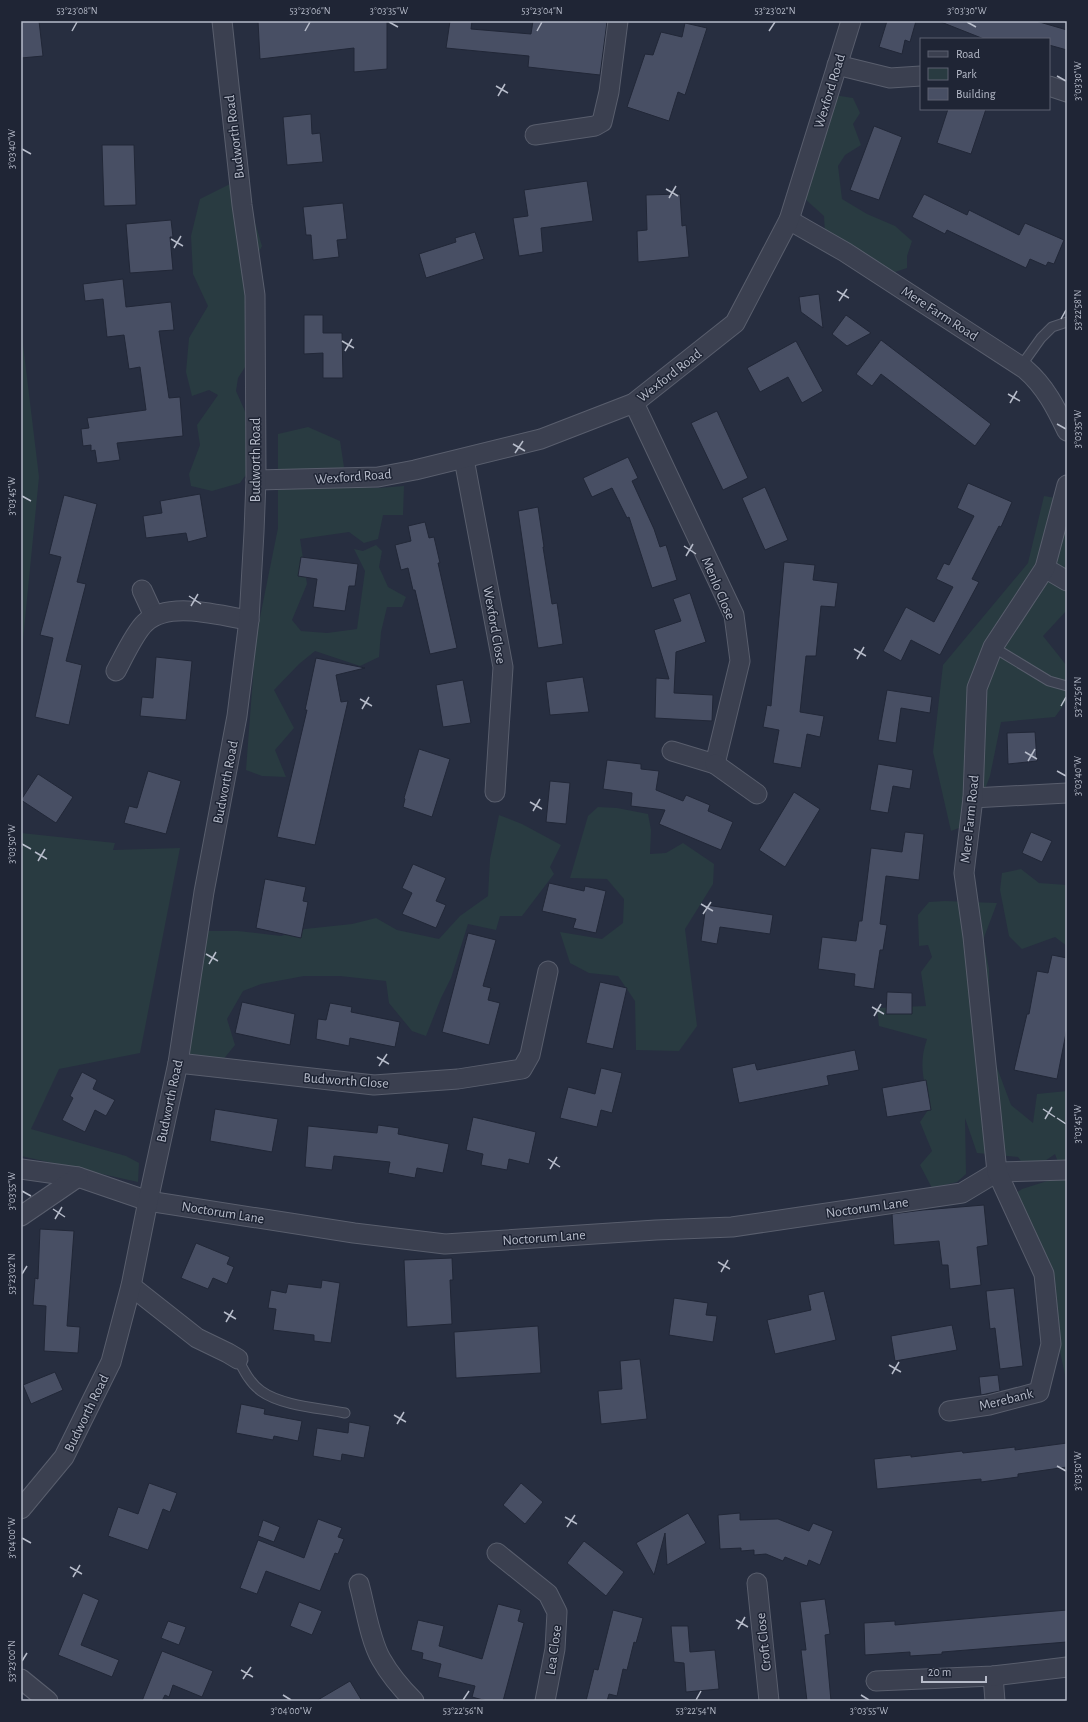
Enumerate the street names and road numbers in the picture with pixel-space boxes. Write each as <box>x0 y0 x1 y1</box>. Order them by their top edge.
street label: Wexford Road <box>812 52 848 130</box>
street label: Budworth Road <box>223 94 247 180</box>
street label: Mere Farm Road <box>899 284 980 344</box>
street label: Wexford Road <box>635 347 704 405</box>
street label: Budworth Road <box>249 418 263 502</box>
street label: Wexford Road <box>314 467 392 487</box>
street label: Menlo Close <box>699 555 737 622</box>
street label: Wexford Close <box>480 585 508 665</box>
street label: Budworth Road <box>211 739 241 825</box>
street label: Mere Farm Road <box>958 774 982 864</box>
street label: Budworth Road <box>154 1059 186 1144</box>
street label: Budworth Close <box>303 1071 389 1091</box>
street label: Noctorum Lane <box>825 1195 909 1221</box>
street label: Noctorum Lane <box>181 1200 265 1226</box>
street label: Noctorum Lane <box>502 1228 586 1248</box>
street label: Budworth Road <box>62 1372 112 1454</box>
street label: Merebank <box>978 1386 1035 1413</box>
street label: Croft Close <box>754 1612 774 1672</box>
street label: Lea Close <box>544 1624 564 1676</box>

